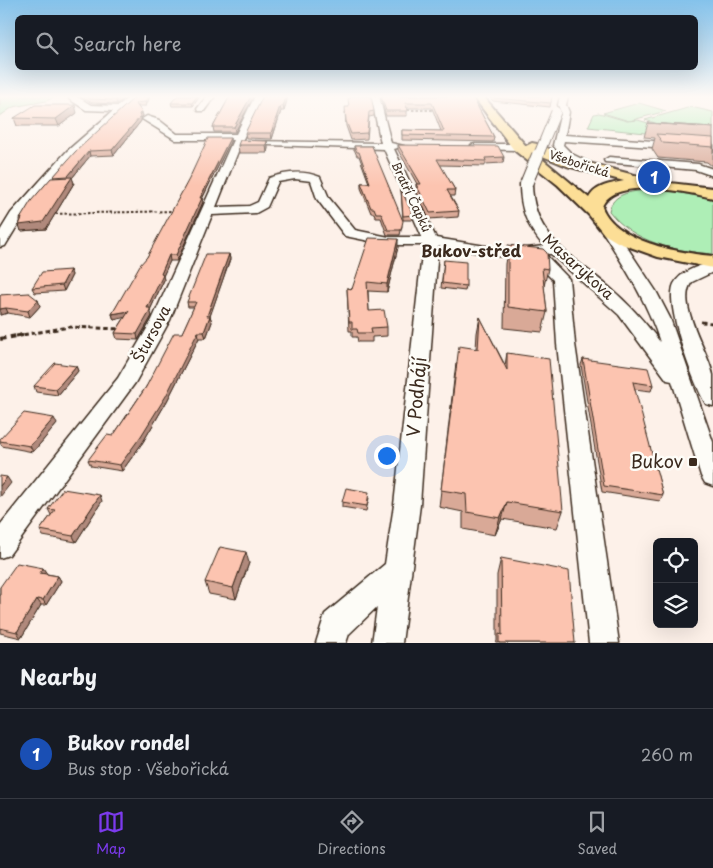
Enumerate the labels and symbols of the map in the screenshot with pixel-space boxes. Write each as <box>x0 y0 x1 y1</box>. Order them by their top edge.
street label: Všebořická <box>547 145 612 181</box>
street label: Bratří Čapků <box>388 158 436 235</box>
pin: 1 <box>638 158 670 196</box>
street label: Masarykova <box>538 227 620 305</box>
district label: Bukov-střed <box>421 238 521 262</box>
street label: Štursova <box>126 300 176 366</box>
street label: V Podhájí <box>399 355 432 438</box>
your location <box>374 443 400 469</box>
place label: Bukov <box>630 447 683 474</box>
marker: Bukov <box>687 456 699 468</box>

